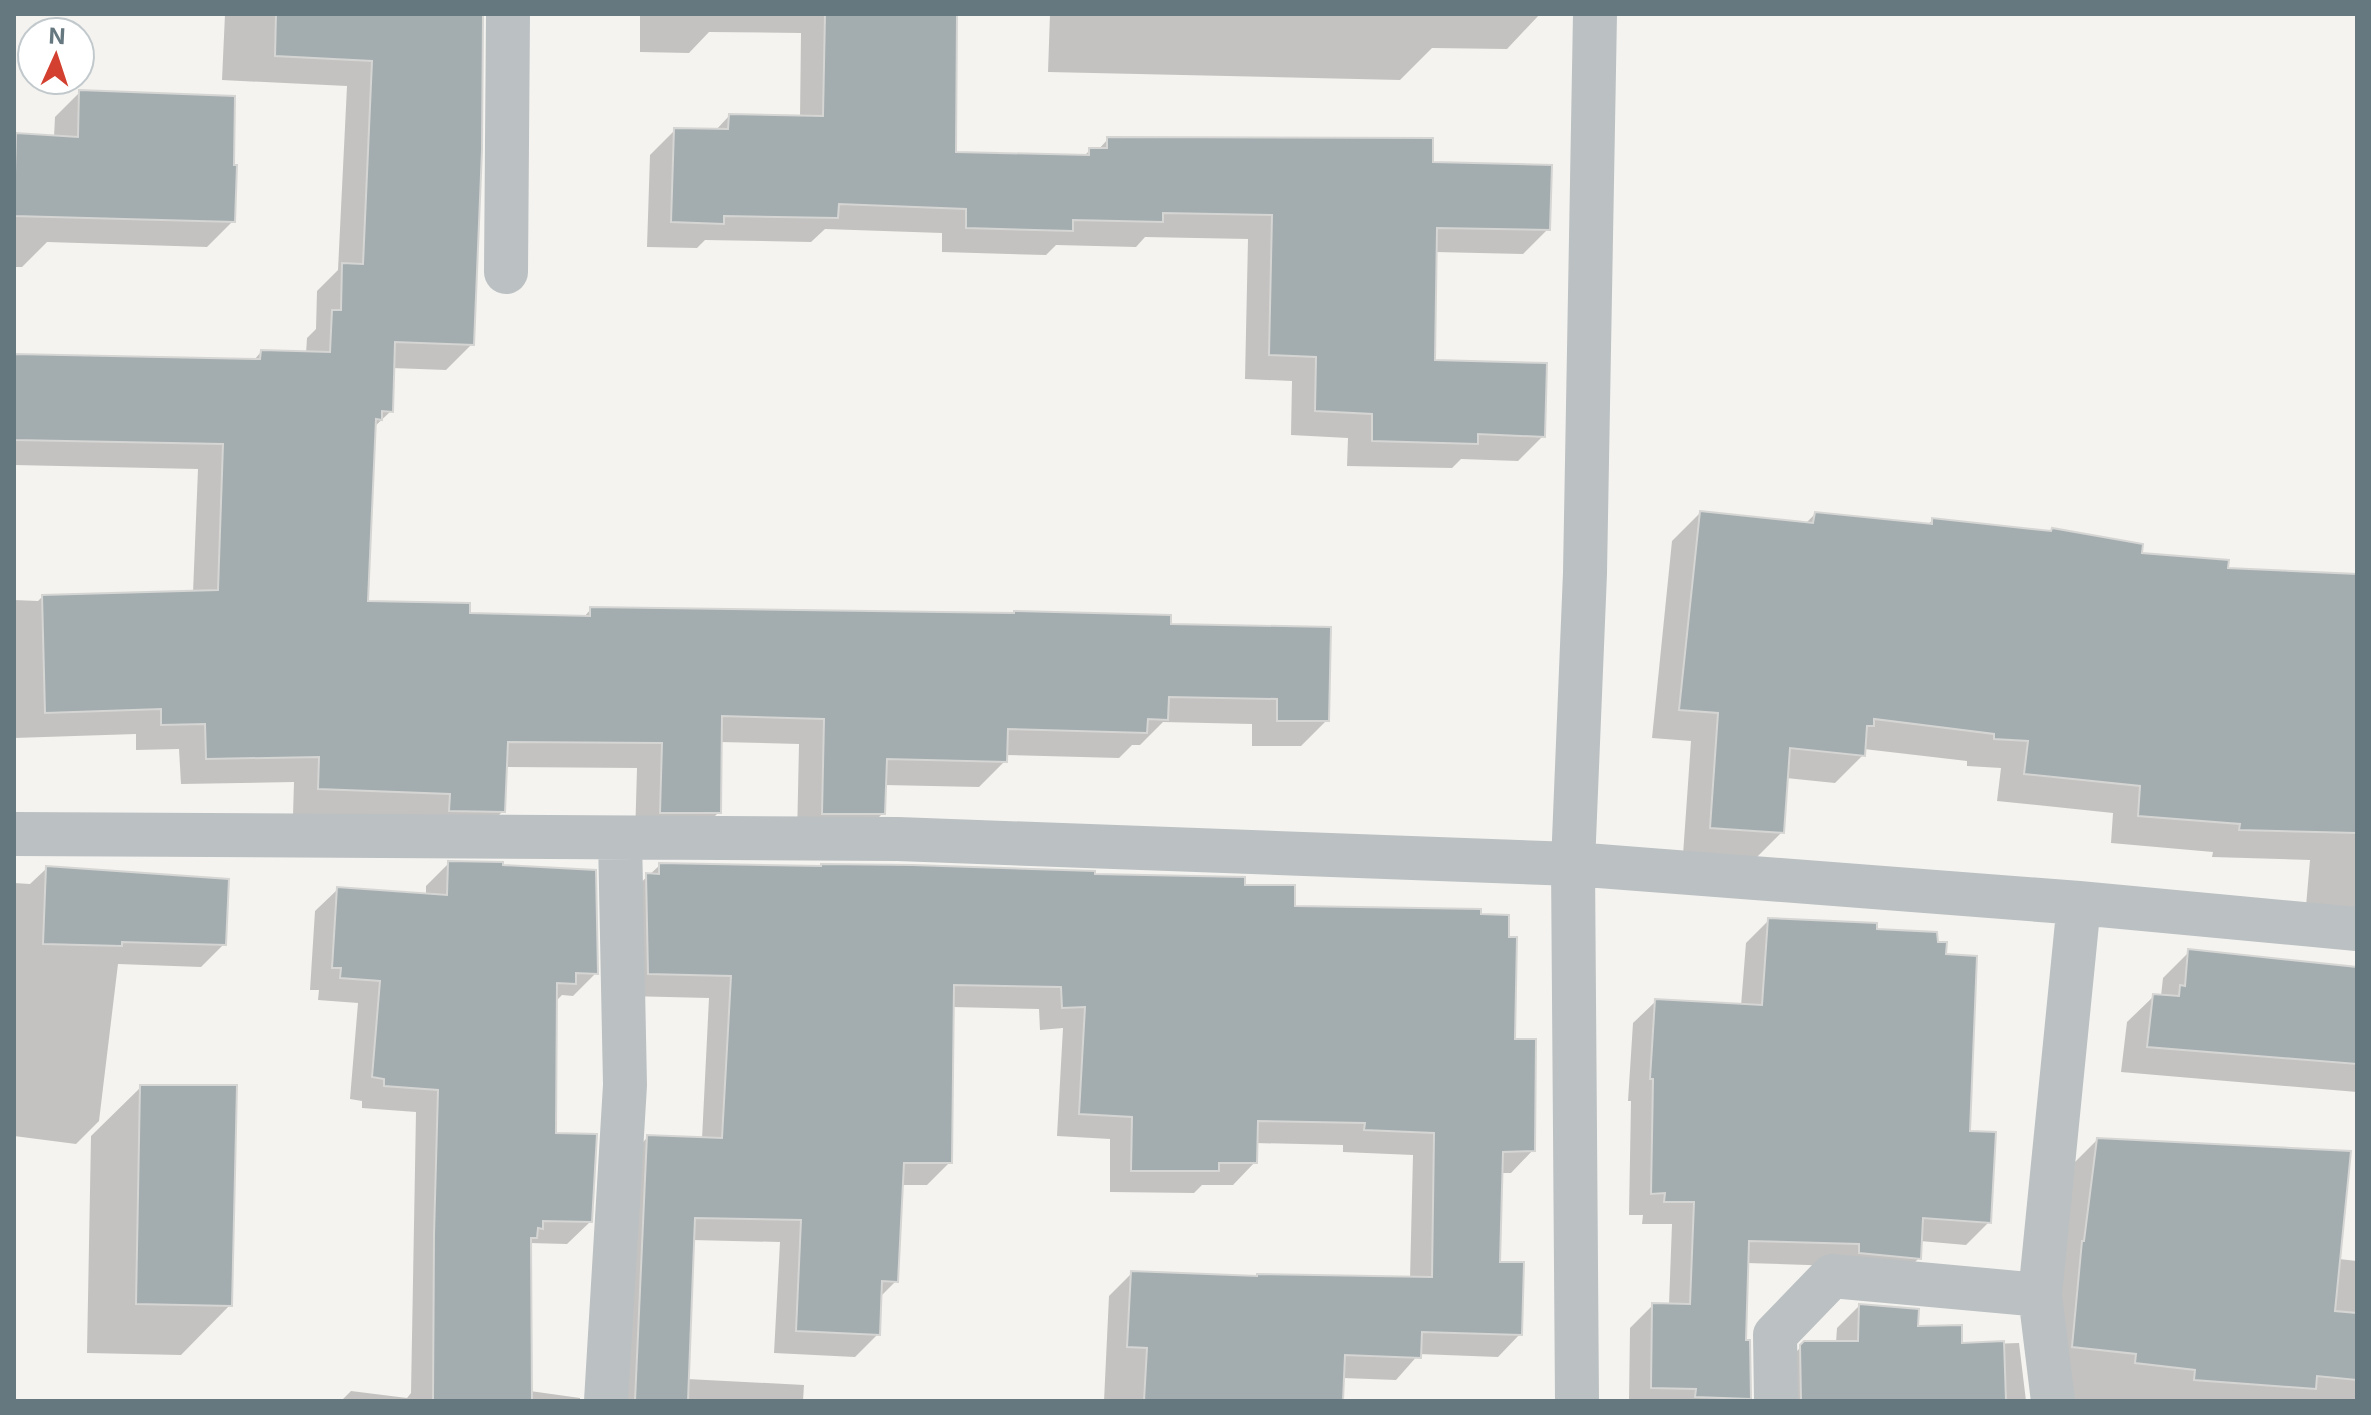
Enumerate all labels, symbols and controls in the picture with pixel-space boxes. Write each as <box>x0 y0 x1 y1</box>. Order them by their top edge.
north arrow <box>16 16 96 96</box>
text: N <box>48 23 66 49</box>

